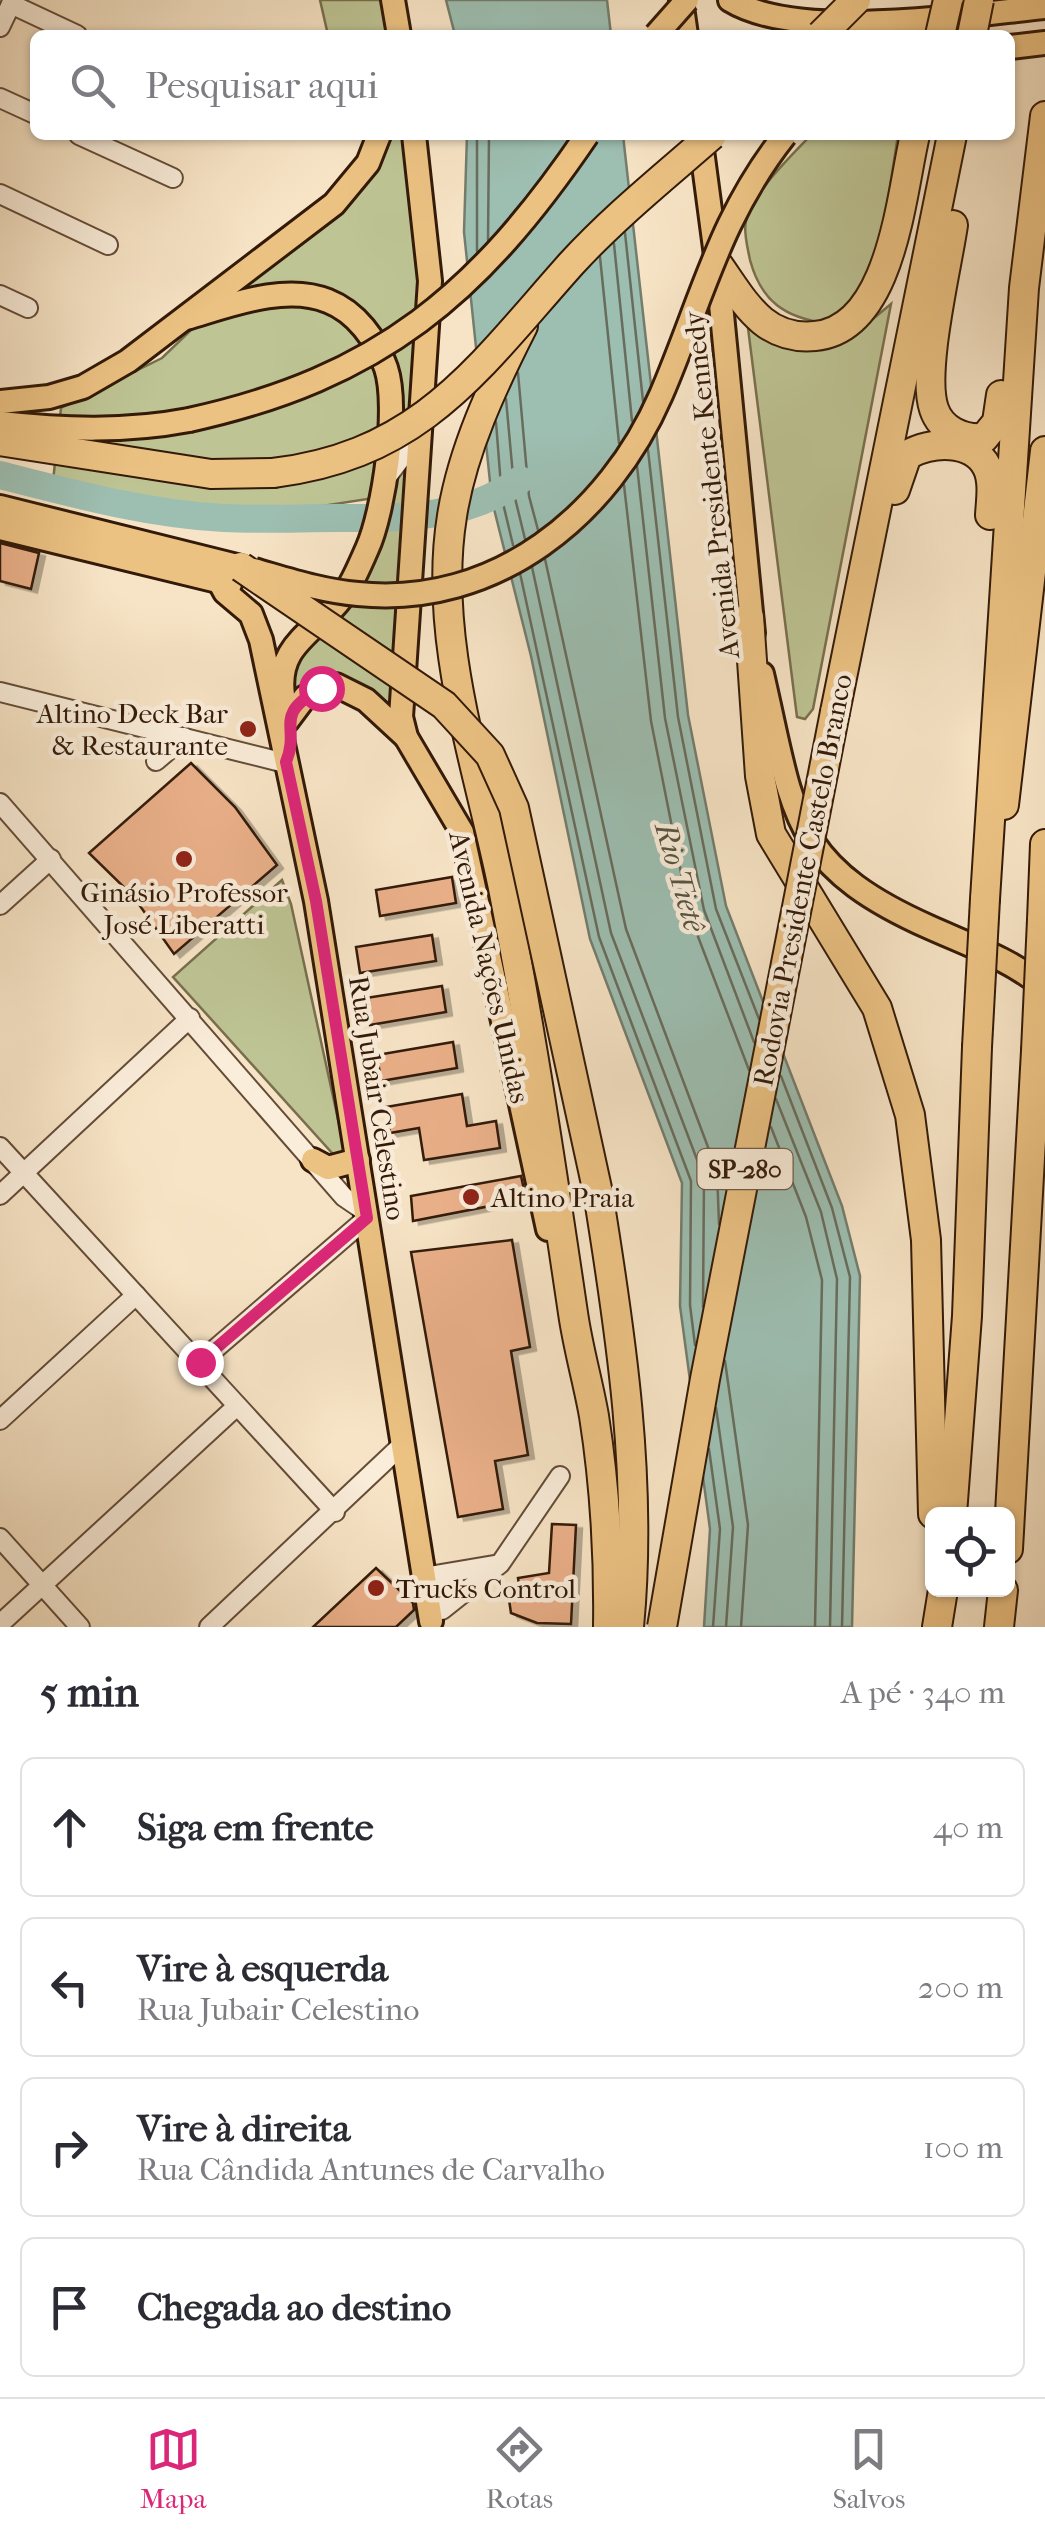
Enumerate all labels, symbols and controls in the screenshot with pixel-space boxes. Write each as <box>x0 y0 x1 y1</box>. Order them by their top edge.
search box <box>30 30 1015 140</box>
icon: search <box>65 58 120 113</box>
text: Pesquisar aqui <box>145 63 378 108</box>
street label: Avenida Presidente Kennedy <box>677 309 746 661</box>
route start <box>299 666 345 712</box>
street label: Rodovia Presidente Castelo Branco <box>746 671 859 1089</box>
place label: Altino Deck Bar & Restaurante <box>36 697 228 762</box>
marker: Altino Deck Bar & Restaurante <box>237 718 259 740</box>
water label: Rio Tietê <box>647 817 712 937</box>
street label: Avenida Nações Unidas <box>442 827 537 1106</box>
marker: Ginásio Professor José Liberatti <box>173 848 195 870</box>
place label: Ginásio Professor José Liberatti <box>80 876 288 941</box>
street label: Rua Jubair Celestino <box>342 973 413 1223</box>
road number: SP-280 <box>698 1149 792 1189</box>
place label: Altino Praia <box>490 1181 635 1214</box>
marker: Altino Praia <box>460 1186 482 1208</box>
route end <box>178 1340 224 1386</box>
map controls <box>925 1507 1015 1597</box>
button: locate <box>925 1507 1015 1597</box>
place label: Trucks Control <box>396 1572 576 1605</box>
marker: Trucks Control <box>365 1577 387 1599</box>
text: 5 min <box>40 1668 139 1717</box>
text: A pé · 340 m <box>841 1674 1005 1711</box>
icon: ahead <box>42 1800 97 1855</box>
text: Siga em frente <box>137 1805 374 1850</box>
text: 40 m <box>933 1809 1003 1846</box>
text: Vire à esquerda <box>137 1946 388 1991</box>
icon: left <box>42 1960 97 2015</box>
text: 200 m <box>918 1969 1003 2006</box>
text: Rua Jubair Celestino <box>137 1991 419 2028</box>
text: Vire à direita <box>137 2106 350 2151</box>
icon: right <box>42 2120 97 2175</box>
text: 100 m <box>923 2129 1003 2166</box>
text: Rua Cândida Antunes de Carvalho <box>137 2151 605 2188</box>
icon: arrive <box>42 2280 97 2335</box>
text: Chegada ao destino <box>137 2285 451 2330</box>
tab: Mapa <box>140 2422 206 2515</box>
tab: Rotas <box>486 2422 553 2515</box>
tab: Salvos <box>833 2422 905 2515</box>

